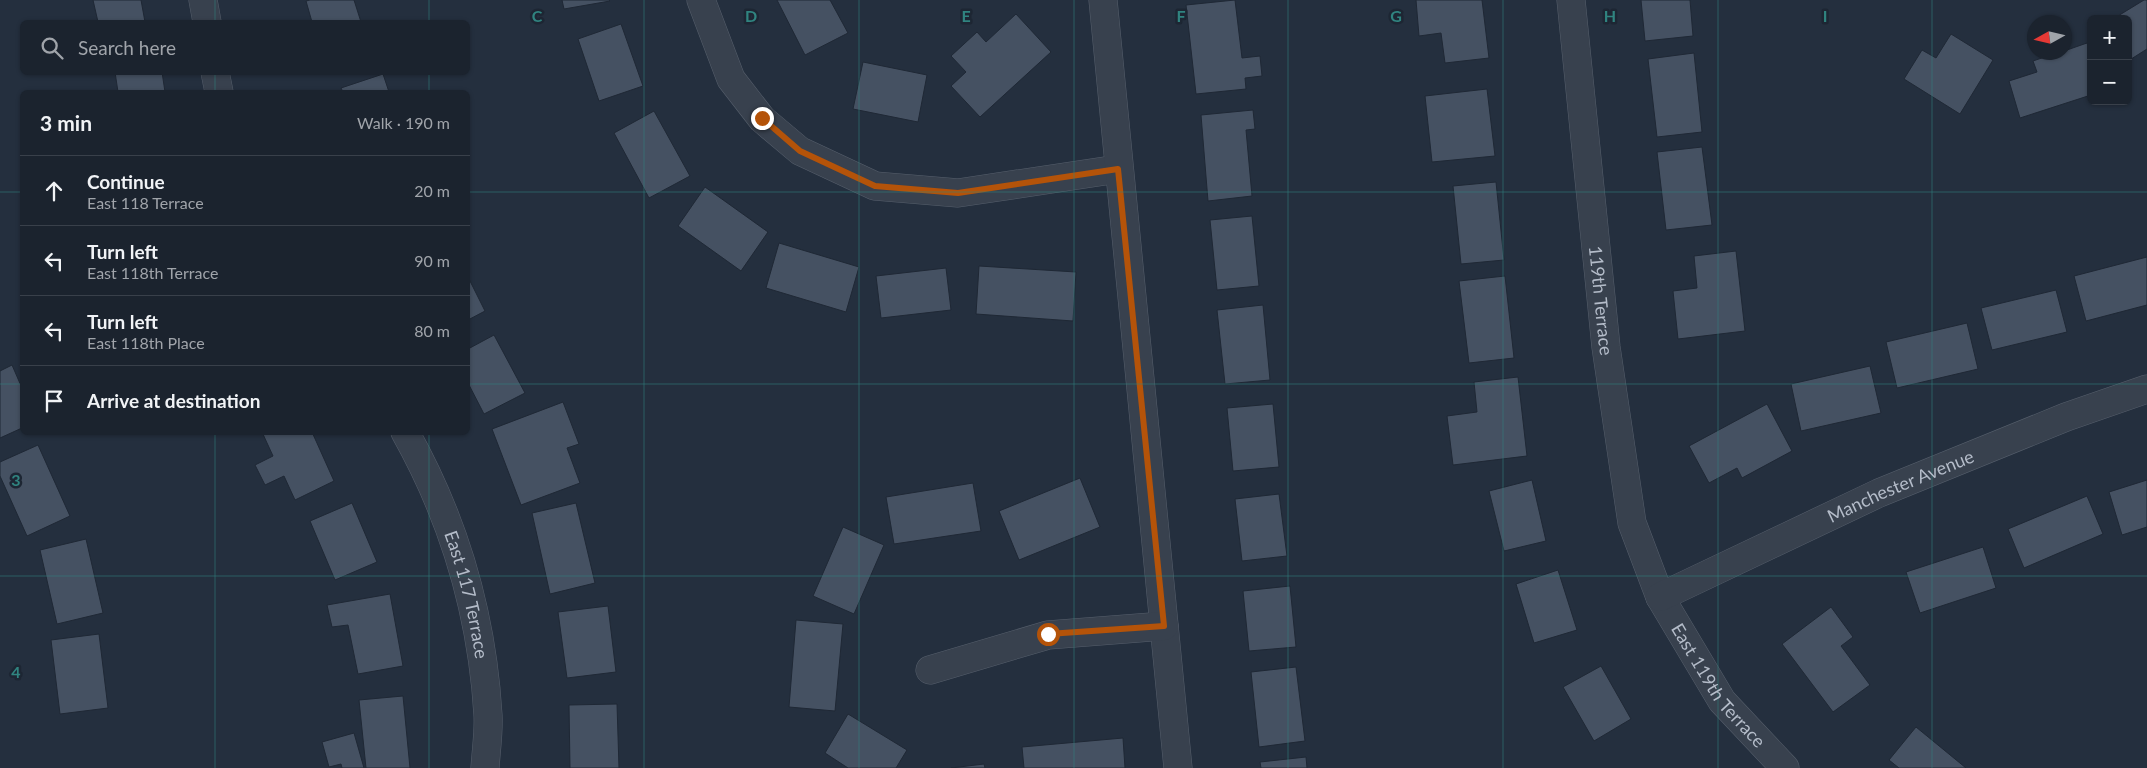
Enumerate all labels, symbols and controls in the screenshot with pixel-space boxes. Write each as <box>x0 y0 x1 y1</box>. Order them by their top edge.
text: C <box>532 6 543 25</box>
text: D <box>745 6 757 25</box>
text: E <box>961 6 971 25</box>
text: F <box>1176 6 1186 25</box>
text: G <box>1390 6 1402 25</box>
text: H <box>1604 6 1616 25</box>
text: I <box>1823 6 1827 25</box>
north arrow <box>2027 15 2072 60</box>
map controls <box>2087 15 2132 105</box>
button: + <box>2087 15 2132 60</box>
search box <box>20 20 470 75</box>
icon: search <box>38 34 66 62</box>
text: Search here <box>78 36 176 59</box>
button: − <box>2087 60 2132 105</box>
route end <box>751 107 774 130</box>
text: 3 min <box>40 110 92 135</box>
text: Walk · 190 m <box>357 113 450 132</box>
text: Continue <box>87 170 165 193</box>
icon: ahead <box>40 177 68 205</box>
text: 20 m <box>414 181 450 200</box>
text: East 118 Terrace <box>87 193 204 212</box>
text: Turn left <box>87 240 158 263</box>
street label: 119th Terrace <box>1585 245 1618 357</box>
icon: left <box>40 247 68 275</box>
text: 90 m <box>414 251 450 270</box>
text: East 118th Terrace <box>87 263 218 282</box>
text: Turn left <box>87 310 158 333</box>
icon: left <box>40 317 68 345</box>
text: 80 m <box>414 321 450 340</box>
text: East 118th Place <box>87 333 205 352</box>
icon: arrive <box>40 387 68 415</box>
text: Arrive at destination <box>87 389 260 412</box>
street label: Manchester Avenue <box>1824 445 1977 527</box>
text: 3 <box>11 470 21 489</box>
street label: East 117 Terrace <box>440 528 493 660</box>
street label: East 119th Terrace <box>1667 619 1770 752</box>
route start <box>1037 623 1060 646</box>
text: 4 <box>11 662 21 681</box>

